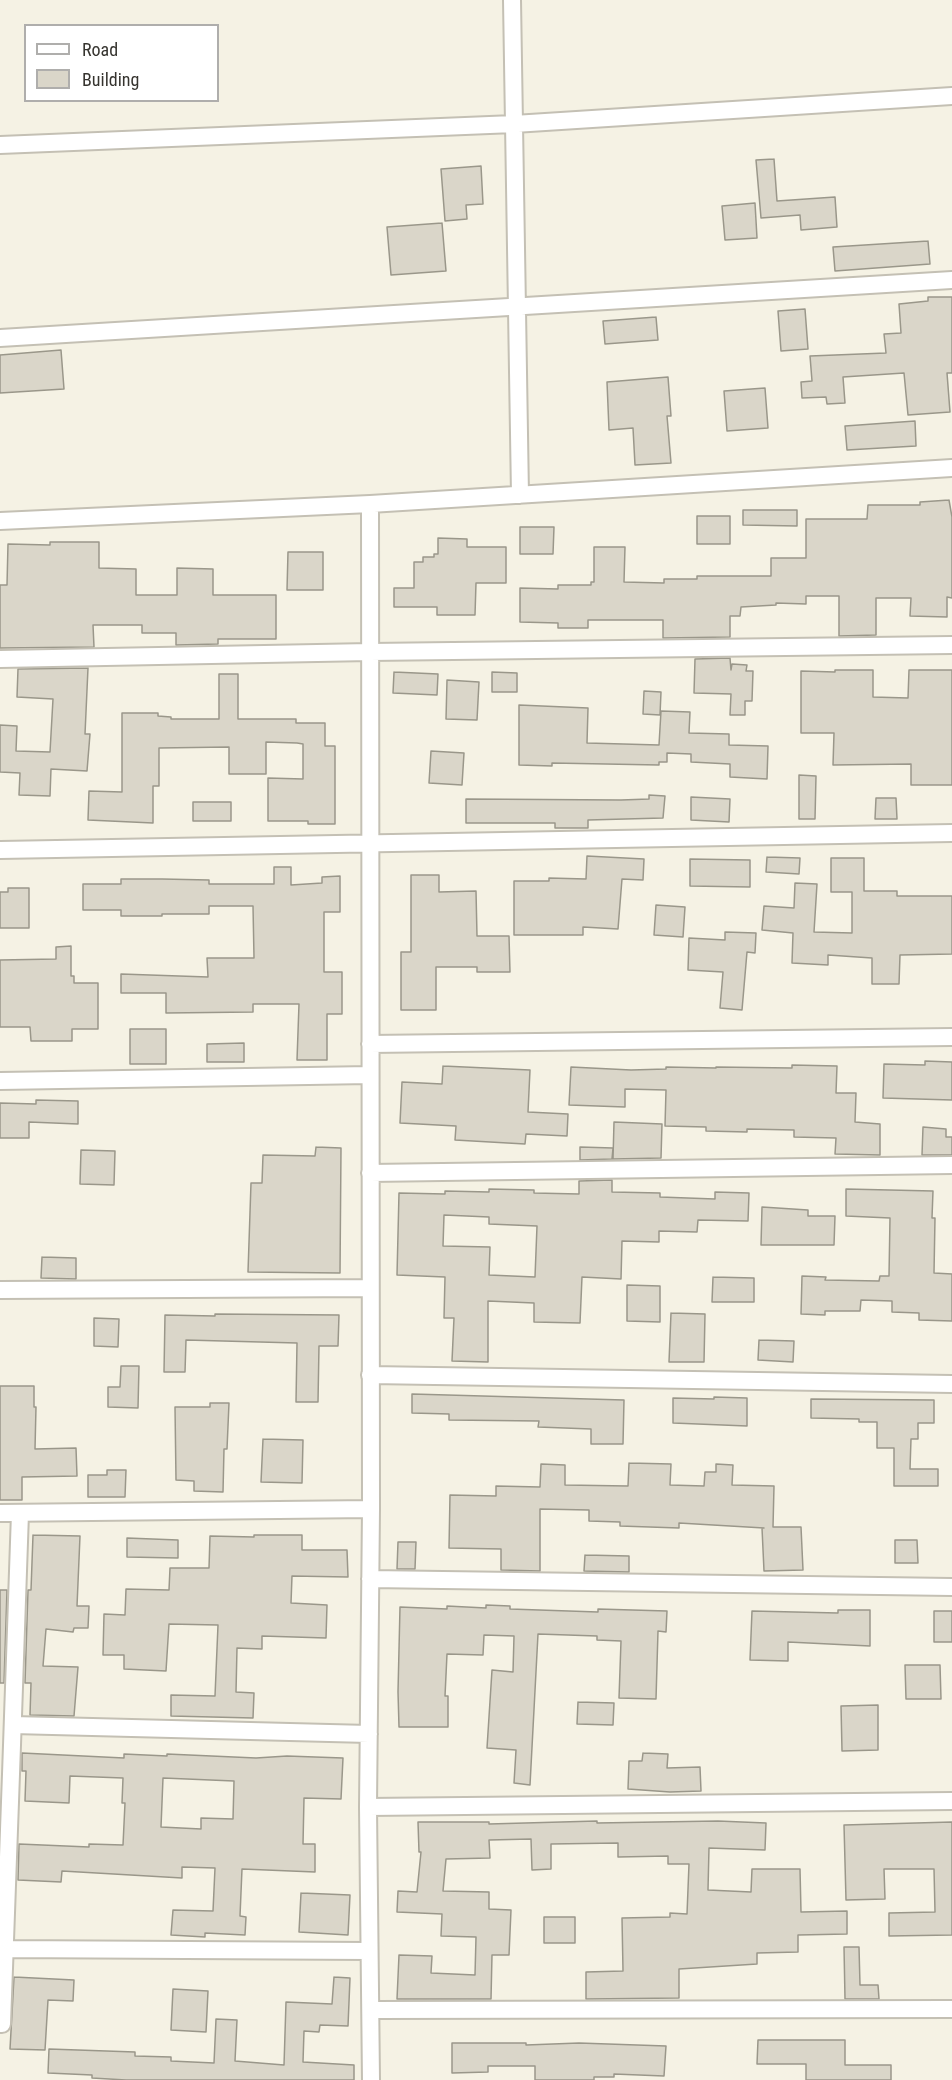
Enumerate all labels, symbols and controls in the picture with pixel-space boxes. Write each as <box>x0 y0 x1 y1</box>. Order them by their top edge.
legend <box>24 24 219 102</box>
text: Road <box>82 39 118 60</box>
text: Building <box>82 69 139 90</box>

